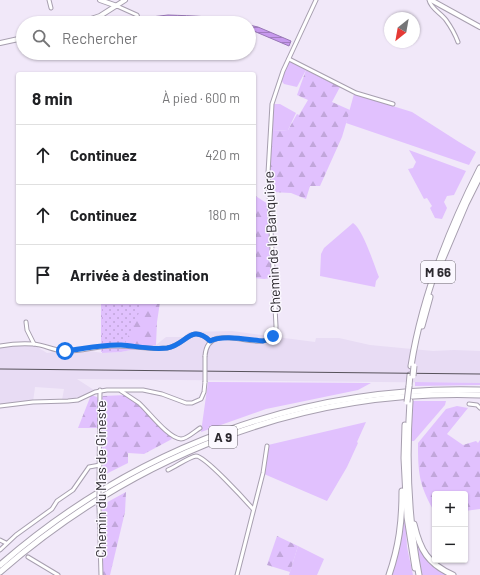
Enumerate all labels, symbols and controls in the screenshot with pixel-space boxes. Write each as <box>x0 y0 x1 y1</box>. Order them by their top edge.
north arrow <box>384 12 420 48</box>
search box <box>16 16 256 60</box>
icon: search <box>30 27 52 49</box>
text: Rechercher <box>62 29 138 47</box>
text: 8 min <box>32 88 72 108</box>
text: À pied · 600 m <box>162 90 240 106</box>
icon: ahead <box>32 144 54 166</box>
text: Continuez <box>70 146 137 164</box>
text: 420 m <box>205 147 240 163</box>
street label: Chemin de la Banquière <box>259 171 284 313</box>
icon: ahead <box>32 204 54 226</box>
text: Continuez <box>70 206 137 224</box>
text: 180 m <box>208 207 240 223</box>
road number: M 66 <box>421 261 455 283</box>
icon: arrive <box>32 264 54 286</box>
text: Arrivée à destination <box>70 266 209 284</box>
route end <box>264 327 282 345</box>
route start <box>56 342 74 360</box>
street label: Chemin du Mas de Gineste <box>92 400 109 558</box>
road number: A 9 <box>209 426 237 448</box>
map controls <box>432 491 468 563</box>
button: + <box>432 491 468 527</box>
button: − <box>432 527 468 563</box>

